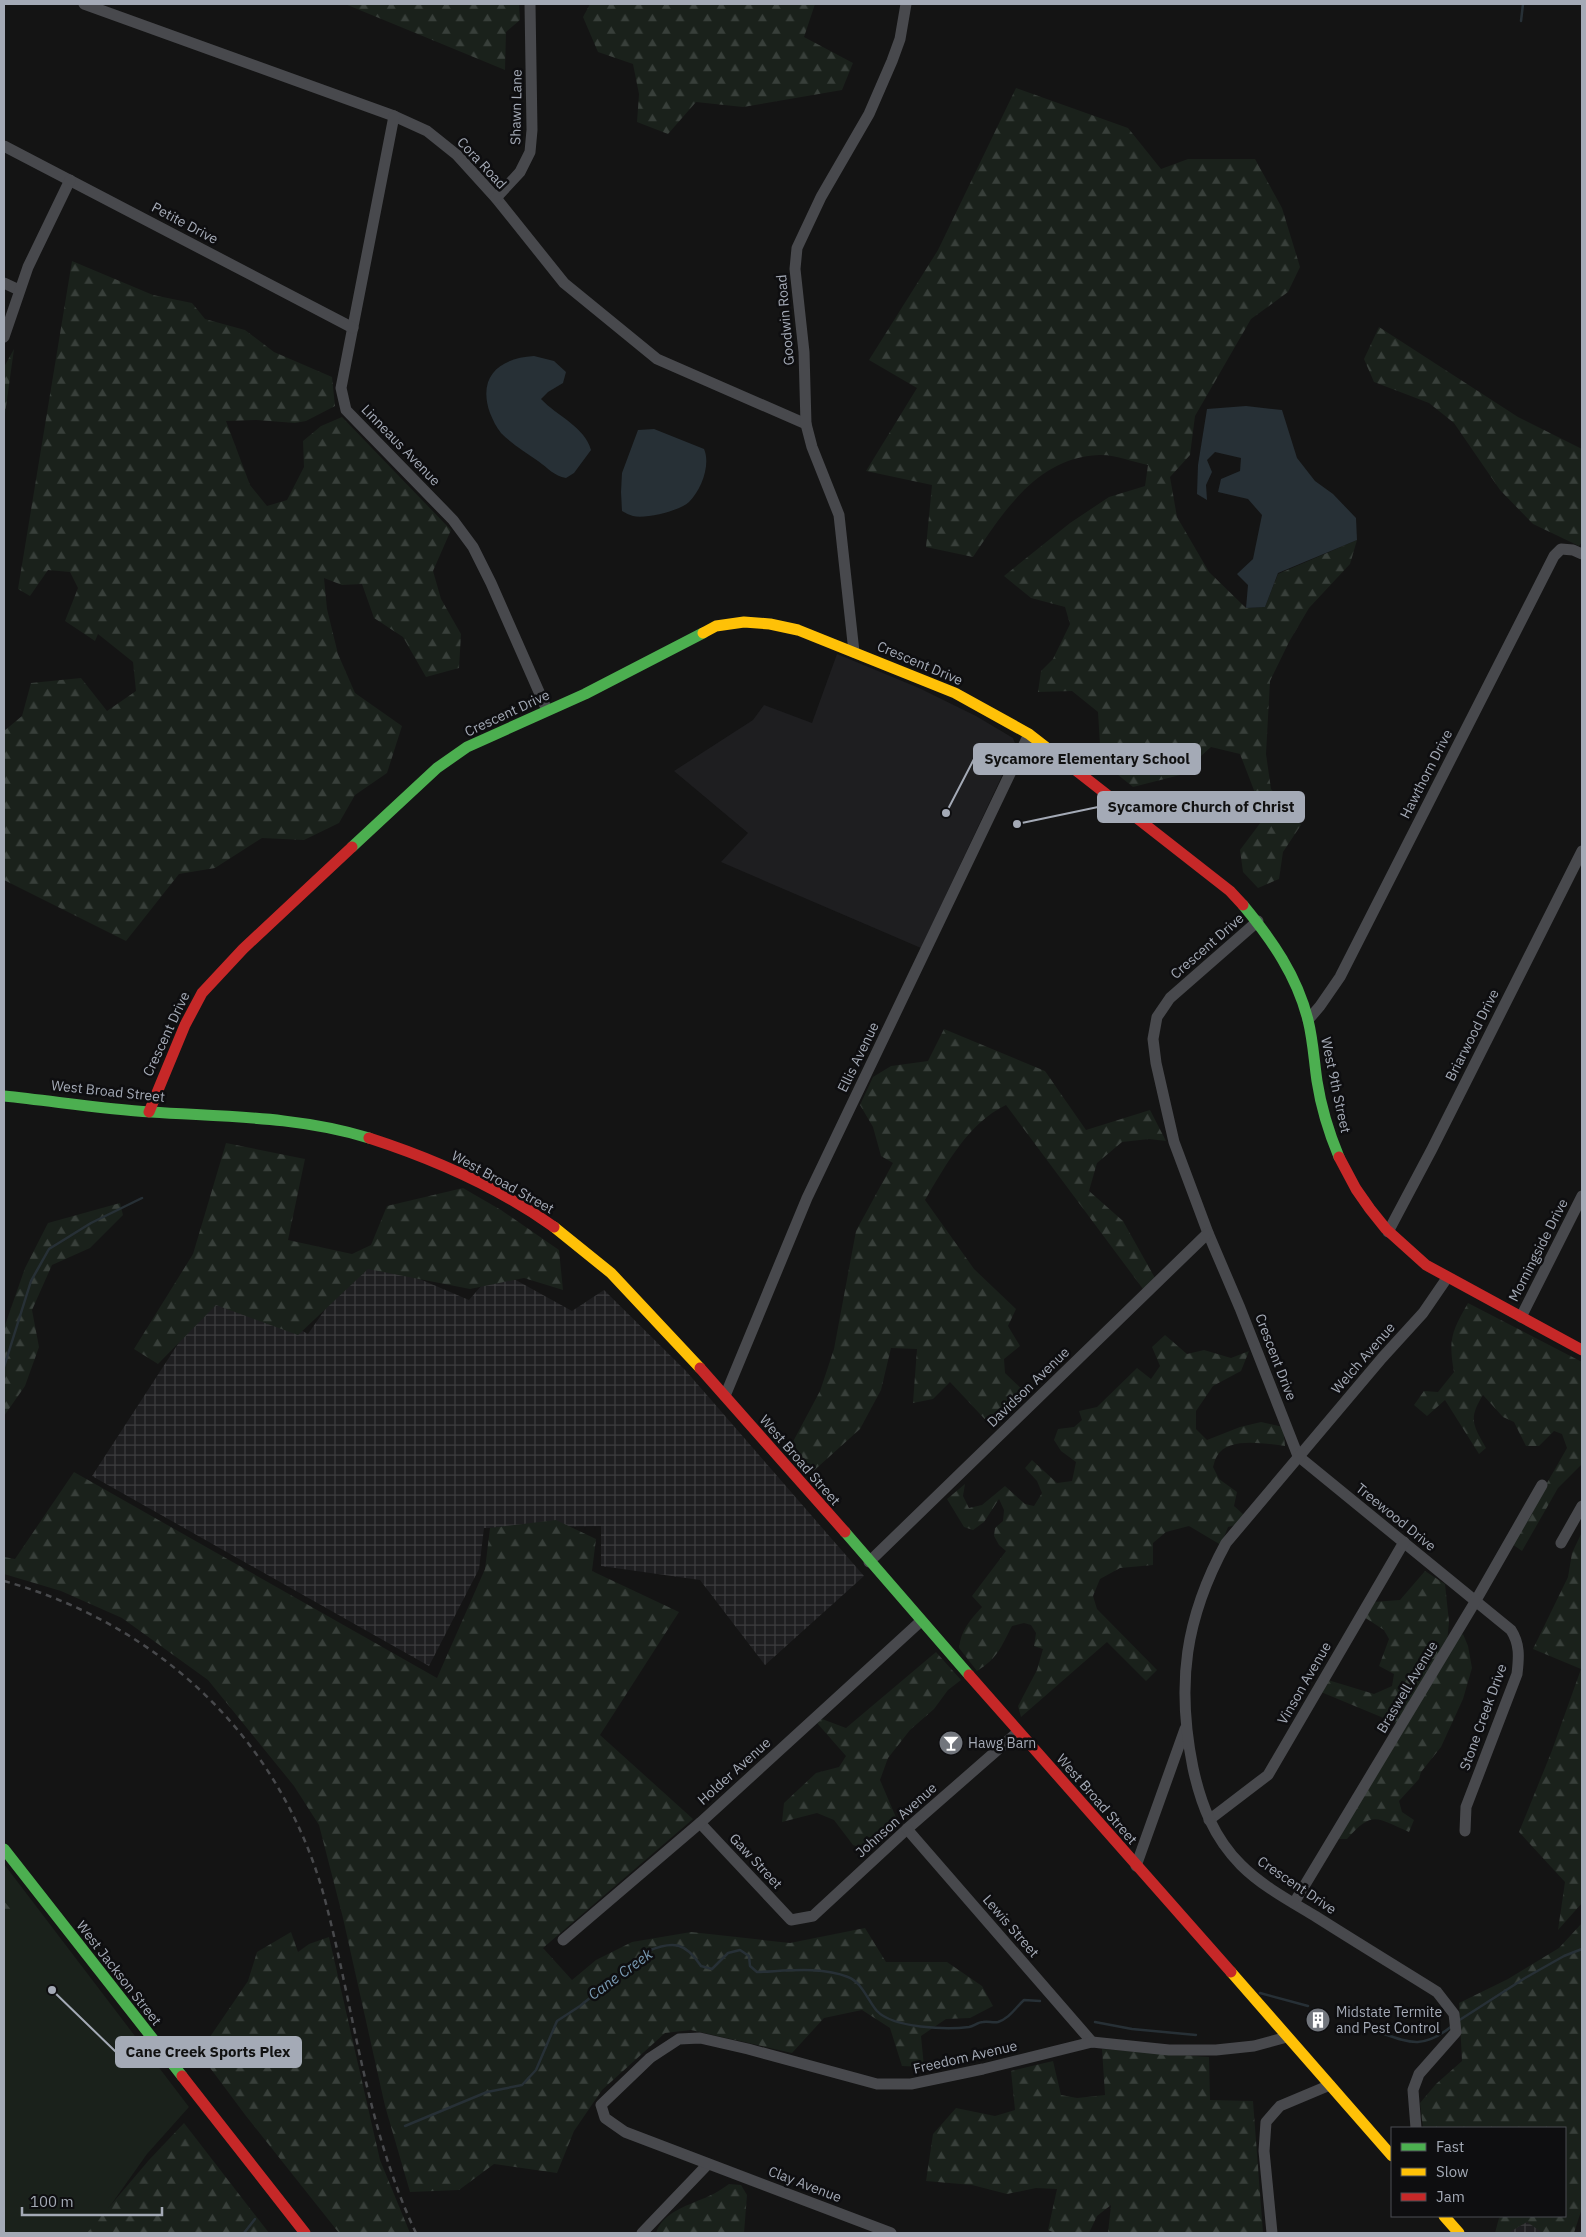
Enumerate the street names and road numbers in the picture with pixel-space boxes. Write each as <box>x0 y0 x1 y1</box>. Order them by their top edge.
street label: Shawn Lane <box>506 69 526 145</box>
street label: Cora Road <box>453 133 511 193</box>
street label: Petite Drive <box>149 198 222 248</box>
street label: Goodwin Road <box>772 274 798 366</box>
street label: Linneaus Avenue <box>358 400 445 490</box>
street label: Crescent Drive <box>874 637 966 689</box>
street label: Crescent Drive <box>462 685 553 741</box>
street label: Hawthorn Drive <box>1396 726 1456 822</box>
street label: Crescent Drive <box>1167 909 1248 983</box>
street label: Briarwood Drive <box>1441 986 1503 1084</box>
street label: Crescent Drive <box>138 988 194 1079</box>
street label: Ellis Avenue <box>833 1019 883 1095</box>
street label: West 9th Street <box>1317 1035 1355 1135</box>
street label: West Broad Street <box>50 1076 166 1106</box>
street label: West Broad Street <box>449 1146 557 1218</box>
street label: Morningside Drive <box>1504 1195 1572 1304</box>
street label: Crescent Drive <box>1251 1311 1301 1403</box>
street label: Welch Avenue <box>1327 1318 1399 1397</box>
street label: Davidson Avenue <box>983 1343 1073 1431</box>
street label: West Broad Street <box>756 1411 844 1509</box>
street label: Treewood Drive <box>1352 1479 1440 1555</box>
street label: Braswell Avenue <box>1372 1637 1442 1736</box>
street label: Vinson Avenue <box>1273 1638 1335 1728</box>
street label: Stone Creek Drive <box>1455 1661 1511 1773</box>
street label: Holder Avenue <box>694 1733 775 1809</box>
street label: West Broad Street <box>1053 1750 1141 1848</box>
street label: Johnson Avenue <box>852 1778 941 1861</box>
street label: Gaw Street <box>726 1829 786 1893</box>
street label: Crescent Drive <box>1254 1852 1340 1918</box>
street label: Lewis Street <box>979 1891 1043 1961</box>
street label: West Jackson Street <box>72 1917 166 2029</box>
street label: Freedom Avenue <box>911 2036 1019 2078</box>
street label: Clay Avenue <box>766 2162 844 2206</box>

